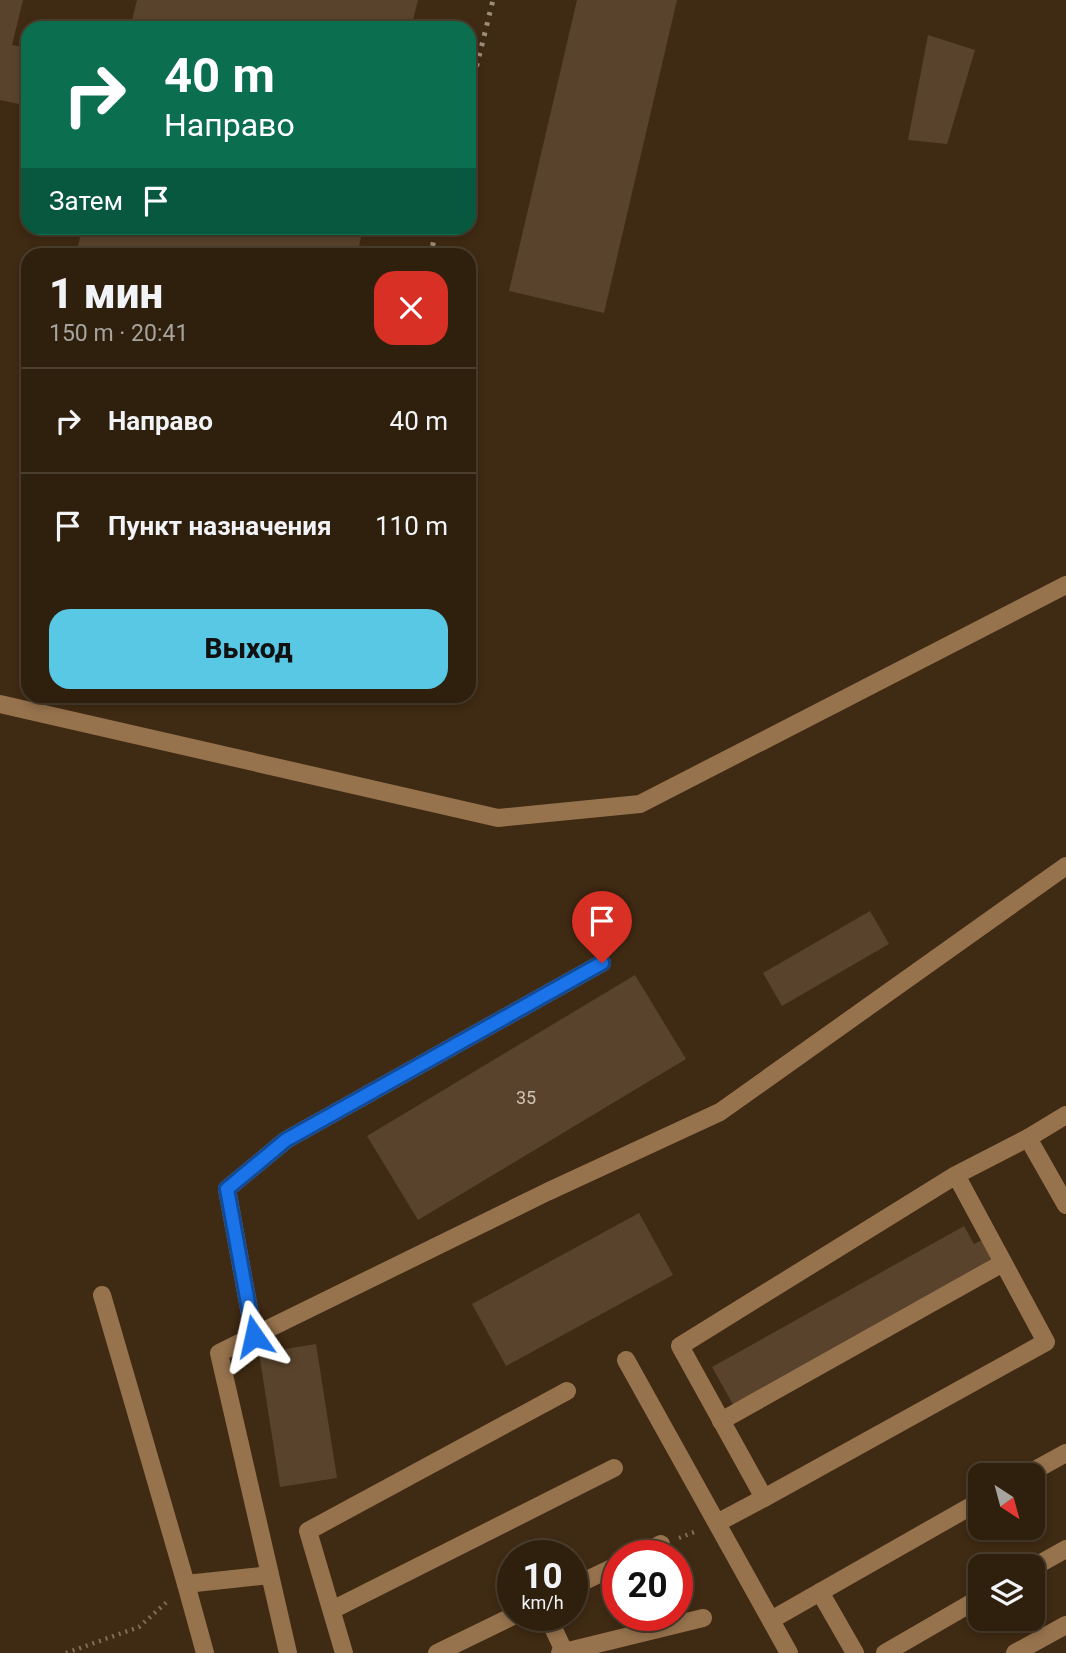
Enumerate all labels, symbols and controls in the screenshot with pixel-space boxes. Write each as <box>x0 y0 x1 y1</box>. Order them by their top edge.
text: 40 m <box>164 47 275 104</box>
icon: right <box>49 49 140 140</box>
text: Направо <box>164 106 295 144</box>
icon: arrive <box>137 182 175 220</box>
text: Затем <box>49 186 123 216</box>
text: 1 мин <box>49 269 163 318</box>
button: close <box>374 271 448 345</box>
text: 150 m · 20:41 <box>49 320 188 347</box>
icon: right <box>49 402 87 440</box>
text: Направо <box>108 406 213 436</box>
text: 40 m <box>390 406 448 436</box>
icon: arrive <box>49 507 87 545</box>
text: Пункт назначения <box>108 511 332 541</box>
text: 110 m <box>375 511 448 541</box>
button: Выход <box>49 609 448 689</box>
pin <box>572 891 632 963</box>
icon: arrive <box>583 902 621 940</box>
house number: 35 <box>516 1087 536 1108</box>
position arrow <box>217 1299 291 1373</box>
north arrow <box>968 1463 1045 1540</box>
map controls <box>968 1463 1045 1631</box>
speed limit sign: 20 <box>602 1540 693 1631</box>
button: layers <box>968 1554 1045 1631</box>
text: 10 <box>522 1556 563 1597</box>
text: km/h <box>521 1592 564 1613</box>

